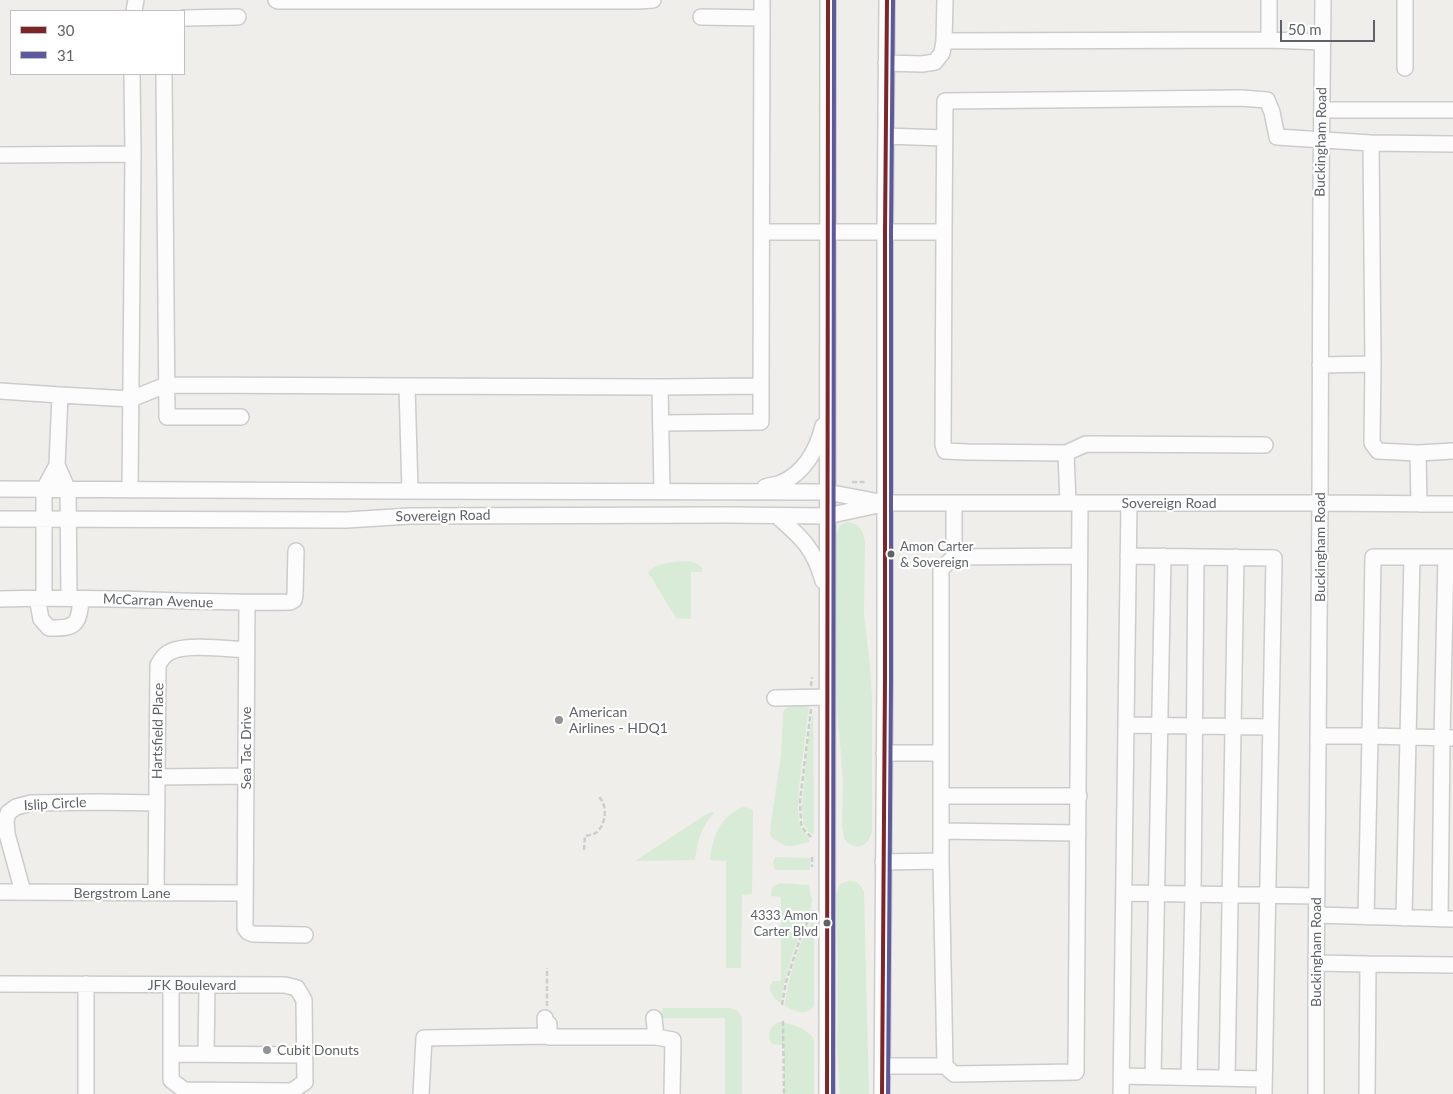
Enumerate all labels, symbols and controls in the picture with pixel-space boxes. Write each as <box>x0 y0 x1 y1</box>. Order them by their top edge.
legend <box>10 10 185 75</box>
scale bar <box>1283 10 1378 42</box>
text: 50 m <box>1288 20 1322 38</box>
text: 30 <box>57 21 74 39</box>
text: 31 <box>57 46 74 64</box>
street label: Buckingham Road <box>1312 87 1330 197</box>
street label: Buckingham Road <box>1312 492 1328 602</box>
street label: Sovereign Road <box>1121 495 1217 511</box>
street label: Sovereign Road <box>395 507 491 525</box>
place label: Amon Carter & Sovereign <box>900 539 974 570</box>
marker: Amon Carter & Sovereign <box>886 549 896 559</box>
street label: McCarran Avenue <box>103 591 213 611</box>
street label: Hartsfield Place <box>149 683 167 779</box>
place label: American Airlines - HDQ1 <box>569 704 668 736</box>
street label: Sea Tac Drive <box>238 707 254 789</box>
marker: American Airlines - HDQ1 <box>553 714 565 726</box>
street label: Islip Circle <box>23 794 87 814</box>
street label: Bergstrom Lane <box>74 885 170 901</box>
street label: Buckingham Road <box>1308 897 1324 1007</box>
place label: 4333 Amon Carter Blvd <box>750 908 818 939</box>
marker: 4333 Amon Carter Blvd <box>822 918 832 928</box>
street label: JFK Boulevard <box>148 977 236 993</box>
place label: Cubit Donuts <box>277 1042 359 1058</box>
marker: Cubit Donuts <box>261 1044 273 1056</box>

